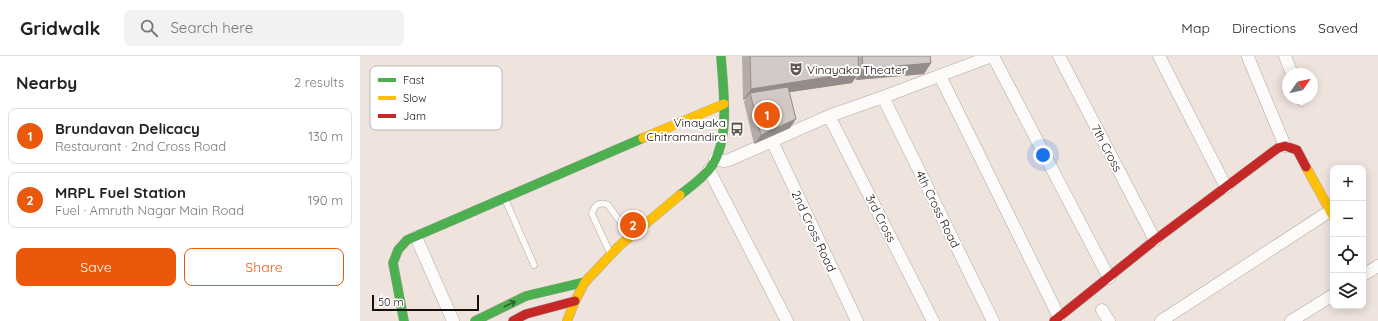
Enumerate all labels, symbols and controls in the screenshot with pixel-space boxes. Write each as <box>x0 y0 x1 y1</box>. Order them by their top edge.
search box <box>124 10 404 46</box>
text: Gridwalk <box>20 16 100 40</box>
icon: search <box>138 17 160 39</box>
text: Search here <box>170 18 253 37</box>
text: Map <box>1181 19 1210 37</box>
text: Directions <box>1232 19 1296 37</box>
text: Saved <box>1318 19 1358 37</box>
theatre icon: Vinayaka Theater <box>788 61 804 77</box>
place label: Vinayaka Theater <box>807 62 907 77</box>
legend <box>370 66 502 130</box>
north arrow <box>1282 68 1318 104</box>
text: Nearby <box>16 72 77 93</box>
text: Fast <box>403 73 425 87</box>
text: 2 results <box>294 74 344 90</box>
text: Slow <box>403 91 427 105</box>
pin: 1 <box>754 100 780 130</box>
text: Jam <box>403 109 426 123</box>
place label: Vinayaka Chitramandira <box>646 115 726 144</box>
text: Brundavan Delicacy <box>55 119 200 138</box>
bus stop icon: Vinayaka Chitramandira <box>729 121 745 137</box>
street label: 7th Cross <box>1088 122 1126 174</box>
text: 1 <box>27 128 33 144</box>
text: 130 m <box>308 128 343 144</box>
text: Restaurant · 2nd Cross Road <box>55 138 226 154</box>
your location <box>1033 145 1053 165</box>
map controls <box>1330 165 1366 309</box>
button: + <box>1330 165 1366 201</box>
street label: 4th Cross Road <box>913 168 963 250</box>
text: MRPL Fuel Station <box>55 183 186 202</box>
street label: 2nd Cross Road <box>789 188 839 274</box>
street label: 3rd Cross <box>863 191 900 245</box>
text: 2 <box>26 192 34 208</box>
text: 190 m <box>308 192 343 208</box>
button: − <box>1330 201 1366 237</box>
text: Fuel · Amruth Nagar Main Road <box>55 202 244 218</box>
pin: 2 <box>620 210 646 240</box>
button: locate <box>1330 237 1366 273</box>
button: Save <box>16 248 176 286</box>
button: Share <box>184 248 344 286</box>
button: layers <box>1330 273 1366 309</box>
scale bar <box>372 293 479 312</box>
text: 50 m <box>378 295 404 309</box>
one-way arrow <box>504 299 516 307</box>

